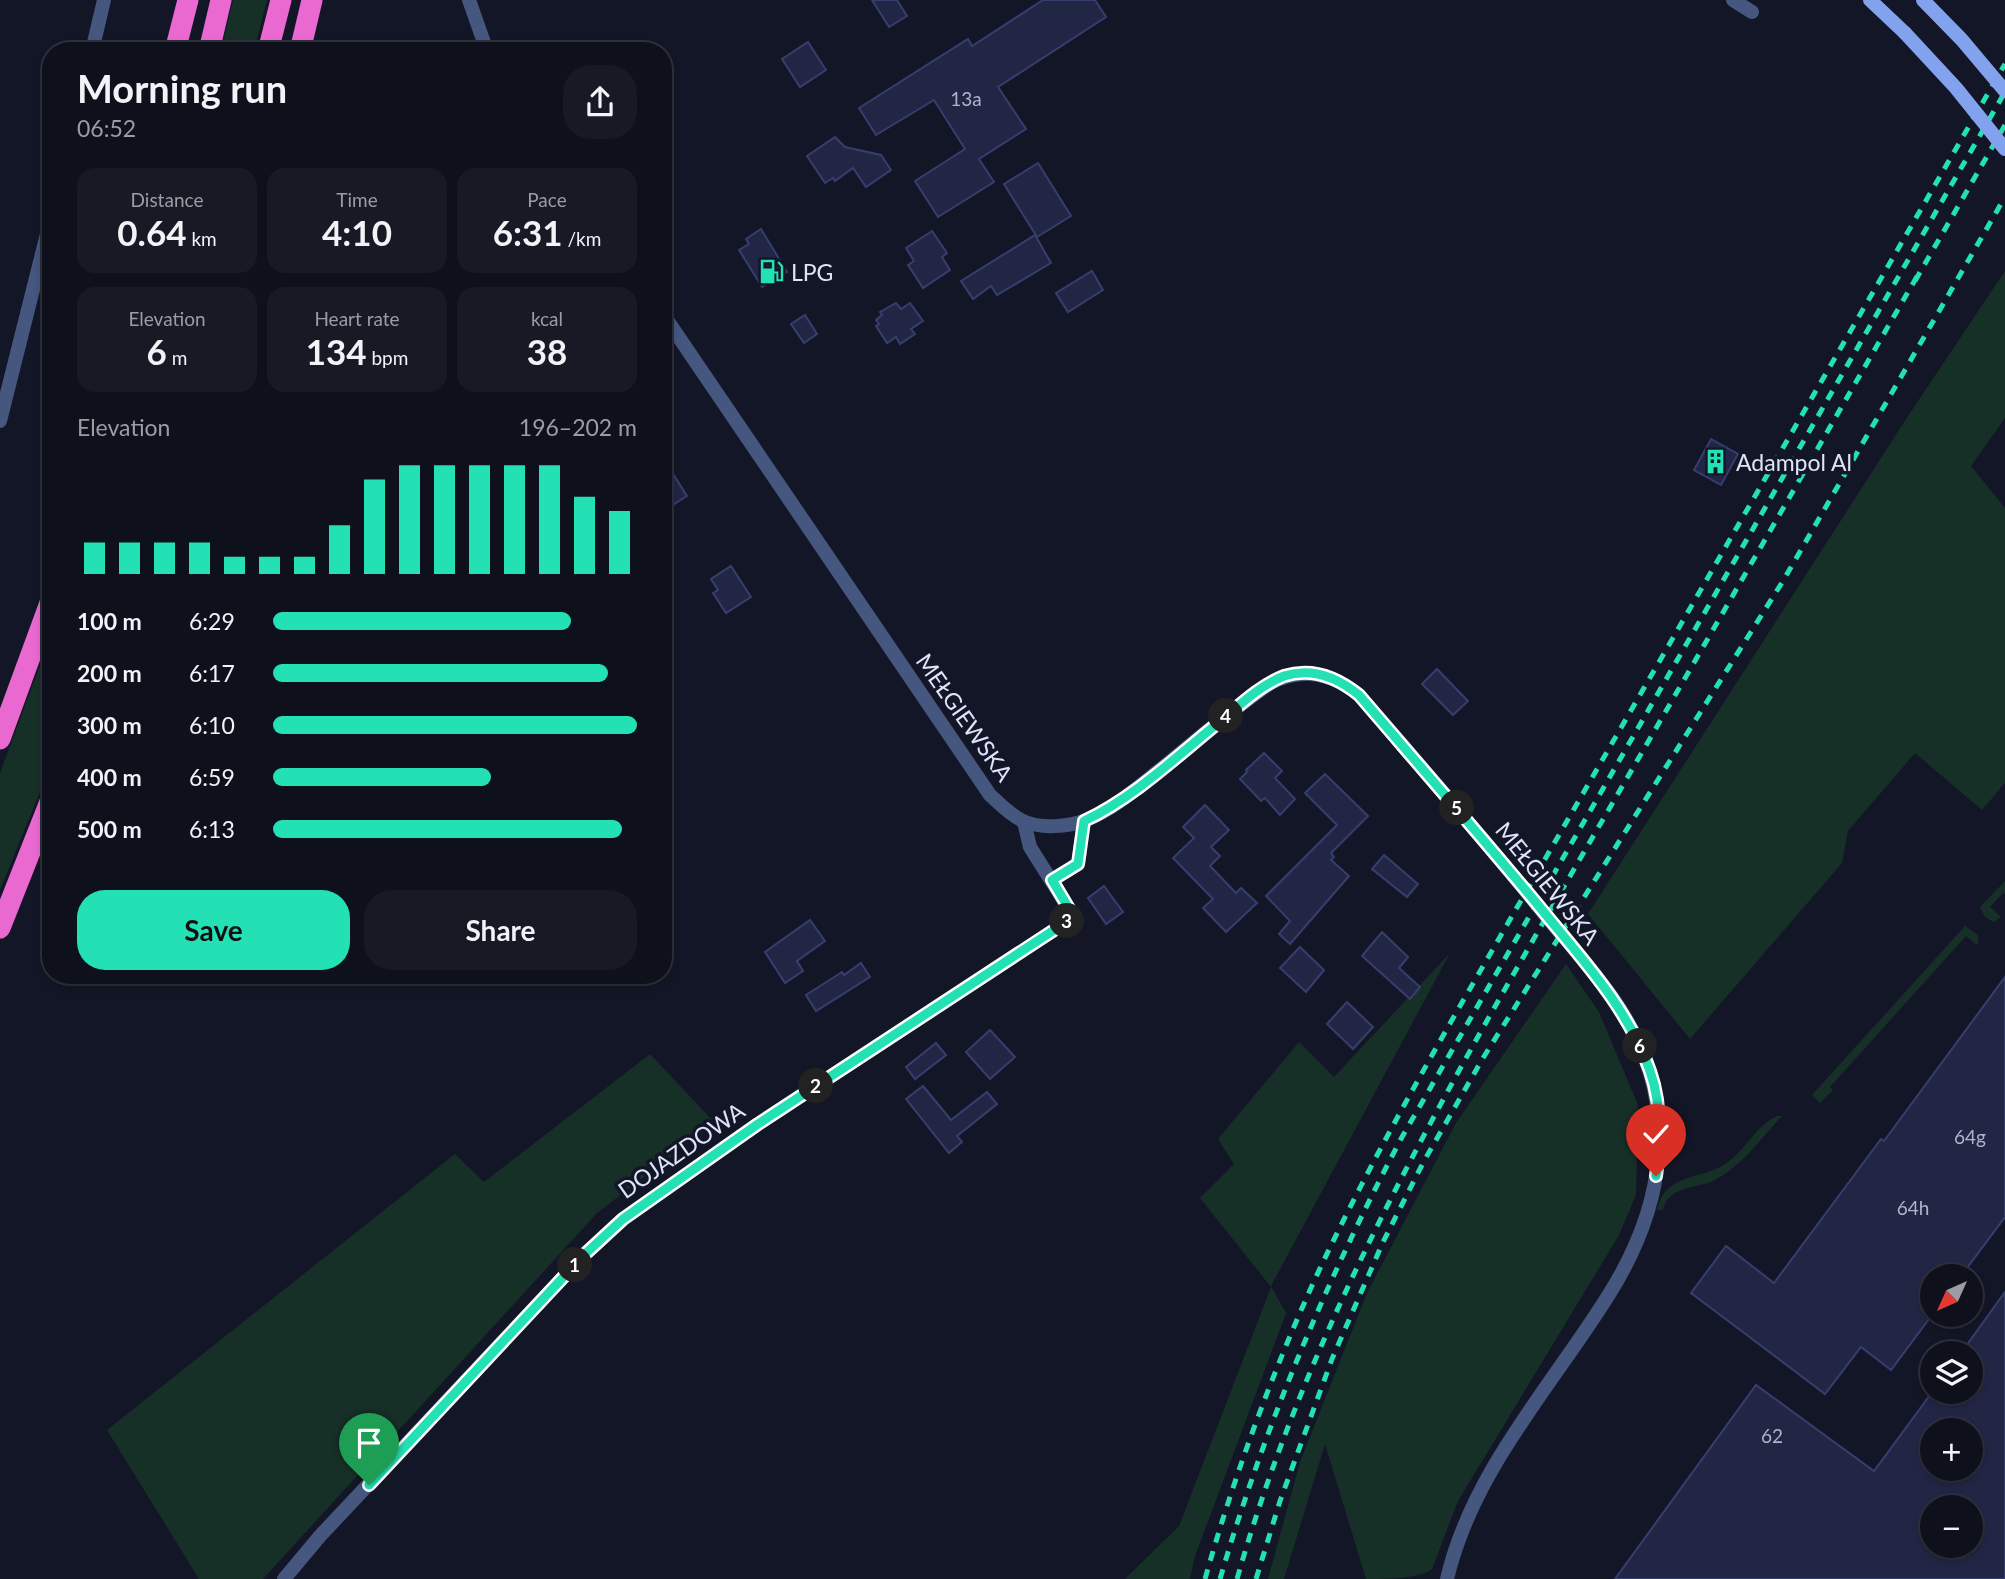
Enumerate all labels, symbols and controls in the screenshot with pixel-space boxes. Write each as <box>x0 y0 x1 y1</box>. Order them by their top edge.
text: Morning run <box>77 65 287 111</box>
button: share <box>563 65 637 139</box>
house number: 13a <box>950 87 982 110</box>
text: 06:52 <box>77 114 136 142</box>
text: Distance <box>131 188 203 211</box>
text: Time <box>336 188 378 211</box>
text: Pace <box>527 188 567 211</box>
text: 0.64 <box>117 211 187 253</box>
text: 4:10 <box>322 211 392 253</box>
text: 6:31 <box>493 211 563 253</box>
text: km <box>187 227 217 250</box>
text: /km <box>563 227 601 250</box>
fuel station icon: LPG <box>757 258 785 286</box>
place label: LPG <box>791 258 833 286</box>
text: Elevation <box>128 307 206 330</box>
text: Heart rate <box>314 307 400 330</box>
text: kcal <box>531 307 563 330</box>
text: 6 <box>147 330 167 372</box>
text: 134 <box>306 330 367 372</box>
text: 38 <box>527 330 567 372</box>
text: m <box>167 346 187 369</box>
text: bpm <box>367 346 408 369</box>
text: Elevation <box>77 413 170 441</box>
text: 196–202 m <box>519 413 637 441</box>
building icon: Adampol Al <box>1702 448 1730 476</box>
place label: Adampol Al <box>1736 448 1852 476</box>
text: 100 m <box>77 607 142 635</box>
text: 6:29 <box>189 607 235 635</box>
street label: MEŁGIEWSKA <box>911 648 1020 787</box>
text: 200 m <box>77 659 142 687</box>
text: 6:17 <box>189 659 235 687</box>
pin: 4 <box>1208 698 1244 734</box>
text: 4 <box>1220 704 1231 727</box>
text: 300 m <box>77 711 142 739</box>
text: 6:10 <box>189 711 235 739</box>
text: 400 m <box>77 763 142 791</box>
text: 6:59 <box>189 763 235 791</box>
pin: 5 <box>1440 790 1474 826</box>
text: 5 <box>1451 796 1462 819</box>
text: 500 m <box>77 815 142 843</box>
text: 6:13 <box>189 815 235 843</box>
street label: MEŁGIEWSKA <box>1490 816 1606 950</box>
button: Save <box>77 890 350 970</box>
button: Share <box>364 890 637 970</box>
pin: 3 <box>1050 904 1084 939</box>
text: 3 <box>1061 909 1072 932</box>
pin: 6 <box>1622 1028 1658 1064</box>
text: 6 <box>1634 1034 1645 1057</box>
pin: 2 <box>798 1068 834 1104</box>
text: 2 <box>810 1074 821 1097</box>
street label: DOJAZDOWA <box>612 1096 750 1204</box>
pin <box>1626 1104 1686 1176</box>
icon: check <box>1637 1115 1675 1153</box>
house number: 64g <box>1954 1125 1986 1148</box>
house number: 64h <box>1897 1196 1929 1219</box>
pin: 1 <box>558 1248 592 1282</box>
text: 1 <box>569 1253 580 1276</box>
north arrow <box>1920 1264 1983 1326</box>
map controls <box>1920 1264 1983 1558</box>
button: layers <box>1920 1341 1983 1404</box>
pin <box>339 1413 399 1485</box>
button: + <box>1920 1418 1983 1481</box>
icon: arrive <box>350 1424 388 1462</box>
house number: 62 <box>1761 1424 1783 1447</box>
button: − <box>1920 1495 1983 1558</box>

